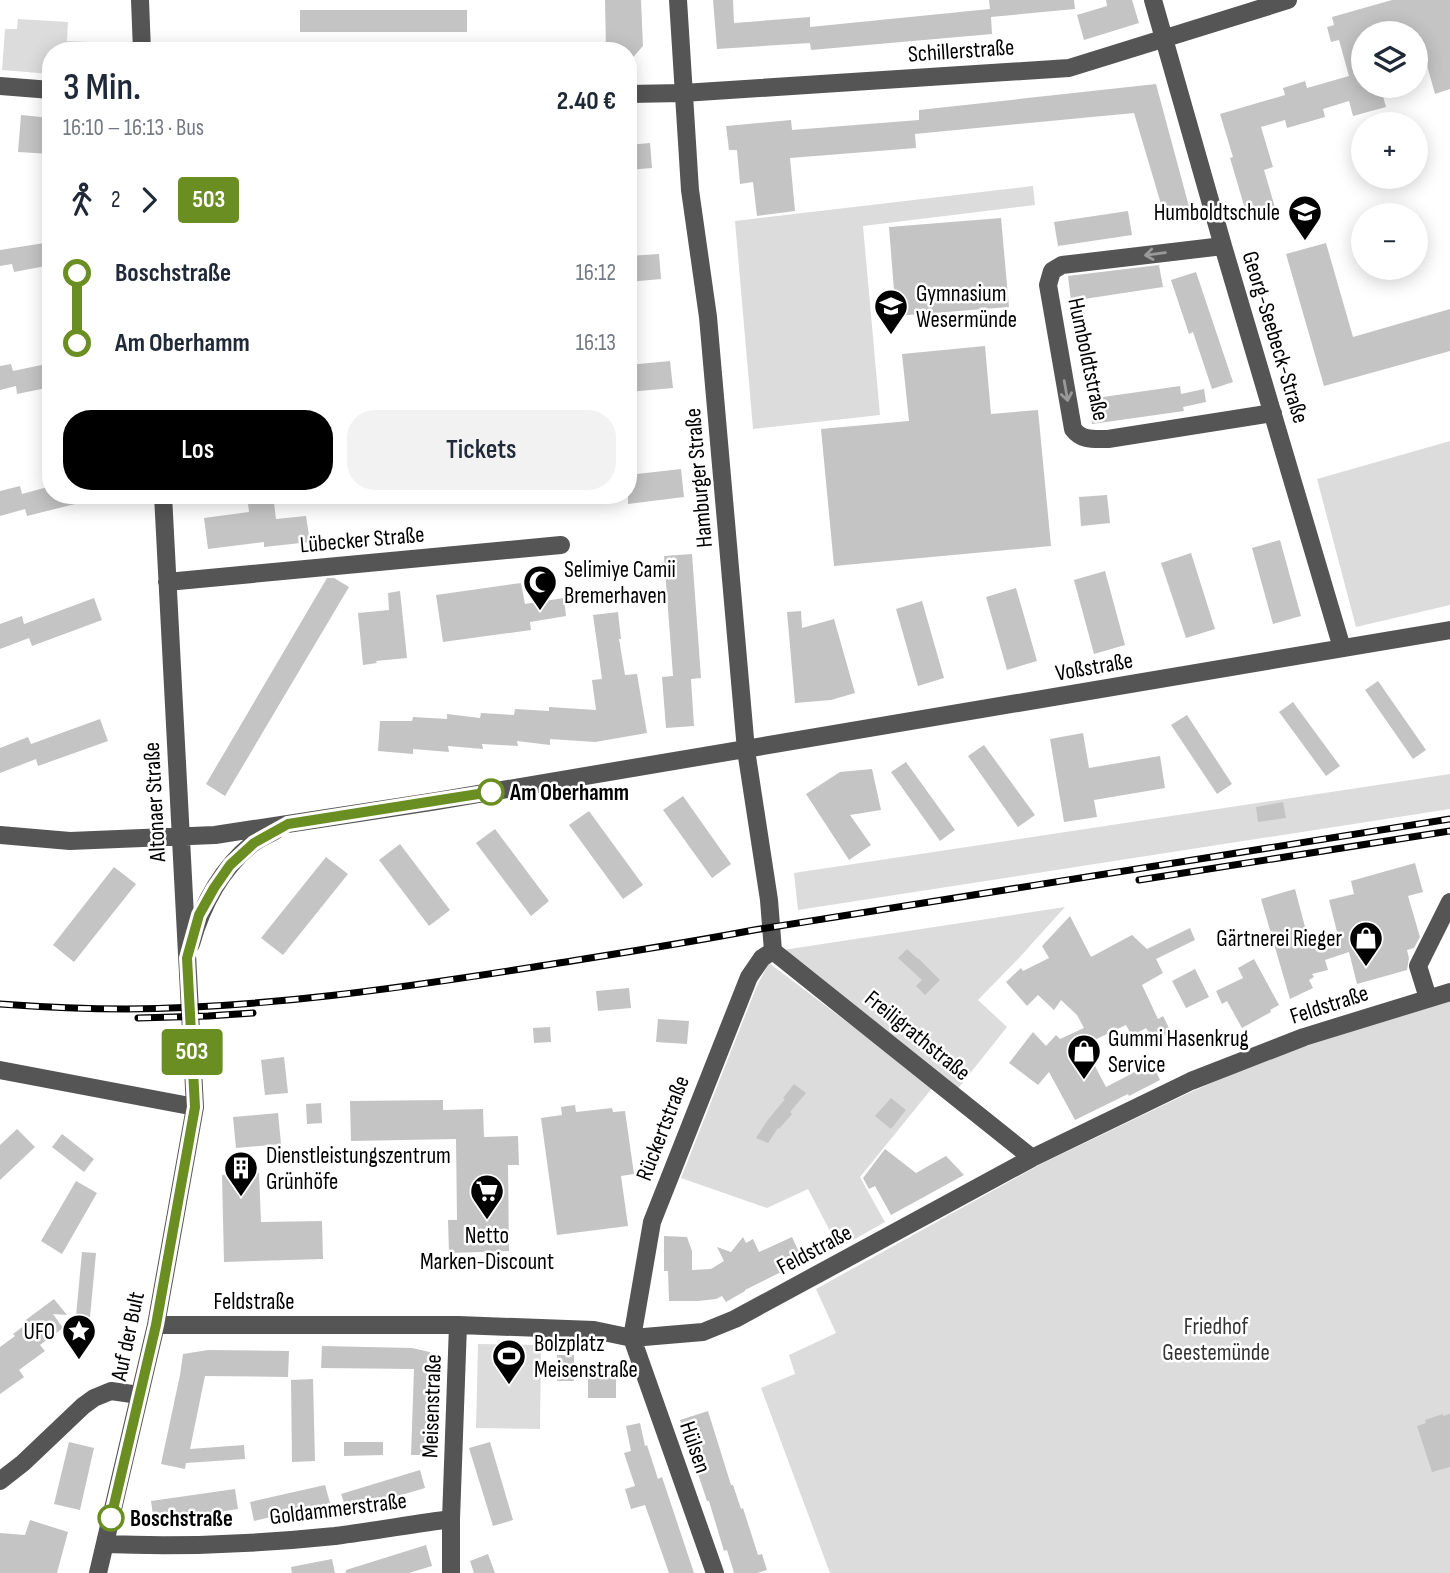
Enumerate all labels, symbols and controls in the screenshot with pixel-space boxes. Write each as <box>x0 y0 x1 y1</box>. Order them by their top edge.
map controls <box>1351 21 1428 280</box>
button: layers <box>1351 21 1428 98</box>
street label: Schillerstraße <box>907 33 1015 69</box>
text: 3 Min. <box>63 65 141 110</box>
text: 2.40 € <box>557 86 616 117</box>
button: + <box>1351 112 1428 189</box>
text: 16:10 – 16:13 · Bus <box>63 114 204 142</box>
icon: walk <box>63 181 101 219</box>
icon: forward <box>130 181 168 219</box>
text: 503 <box>192 185 225 214</box>
text: 2 <box>111 186 120 214</box>
school or university icon: Humboldtschule <box>1286 193 1324 242</box>
place label: Humboldtschule <box>1154 199 1280 227</box>
button: − <box>1351 203 1428 280</box>
one-way arrow <box>1144 248 1167 261</box>
street label: Georg-Seebeck-Straße <box>1236 248 1315 427</box>
text: Boschstraße <box>115 258 231 289</box>
text: 16:12 <box>576 259 616 287</box>
place label: Gymnasium Wesermünde <box>916 280 1017 334</box>
school or university icon: Gymnasium Wesermünde <box>872 287 910 336</box>
street label: Humboldtstraße <box>1061 295 1115 423</box>
text: Am Oberhamm <box>115 328 250 359</box>
text: 16:13 <box>576 329 616 357</box>
one-way arrow <box>1060 379 1074 402</box>
street label: Hamburger Straße <box>679 407 719 549</box>
button: Los <box>63 410 333 490</box>
button: Tickets <box>347 410 616 490</box>
street label: Lübecker Straße <box>299 521 426 559</box>
place label: Selimiye Camii Bremerhaven <box>564 556 676 610</box>
mosque icon: Selimiye Camii Bremerhaven <box>521 563 559 612</box>
street label: Voßstraße <box>1053 646 1135 688</box>
street label: Altonaer Straße <box>138 741 172 864</box>
marker: Am Oberhamm <box>478 779 504 805</box>
place label: Am Oberhamm <box>509 779 629 807</box>
shop icon: Gärtnerei Rieger <box>1347 919 1385 968</box>
place label: Gärtnerei Rieger <box>1216 925 1342 953</box>
street label: Feldstraße <box>1287 979 1372 1031</box>
street label: Freiligrathstraße <box>859 985 976 1087</box>
place label: Gummi Hasenkrug Service <box>1108 1025 1249 1079</box>
line badge: 503 <box>152 1029 232 1075</box>
shop icon: Gummi Hasenkrug Service <box>1065 1032 1103 1081</box>
text: 503 <box>176 1037 208 1066</box>
street label: Rückertstraße <box>630 1072 696 1185</box>
place label: Dienstleistungszentrum Grünhöfe <box>266 1142 451 1196</box>
building icon: Dienstleistungszentrum Grünhöfe <box>222 1149 260 1198</box>
supermarket icon: Netto Marken-Discount <box>468 1172 506 1221</box>
street label: Feldstraße <box>772 1219 857 1281</box>
place label: Netto Marken-Discount <box>420 1222 554 1276</box>
street label: Feldstraße <box>214 1288 294 1316</box>
street label: Auf der Bult <box>105 1289 151 1384</box>
place icon: UFO <box>60 1312 98 1361</box>
park label: Friedhof Geestemünde <box>1162 1313 1270 1367</box>
place label: UFO <box>24 1318 55 1346</box>
place label: Bolzplatz Meisenstraße <box>534 1330 638 1384</box>
sports icon: Bolzplatz Meisenstraße <box>490 1337 528 1386</box>
street label: Meisenstraße <box>416 1354 448 1458</box>
street label: Hülsen <box>673 1418 717 1477</box>
street label: Goldammerstraße <box>268 1487 408 1531</box>
marker: Boschstraße <box>98 1505 124 1531</box>
place label: Boschstraße <box>130 1505 233 1533</box>

